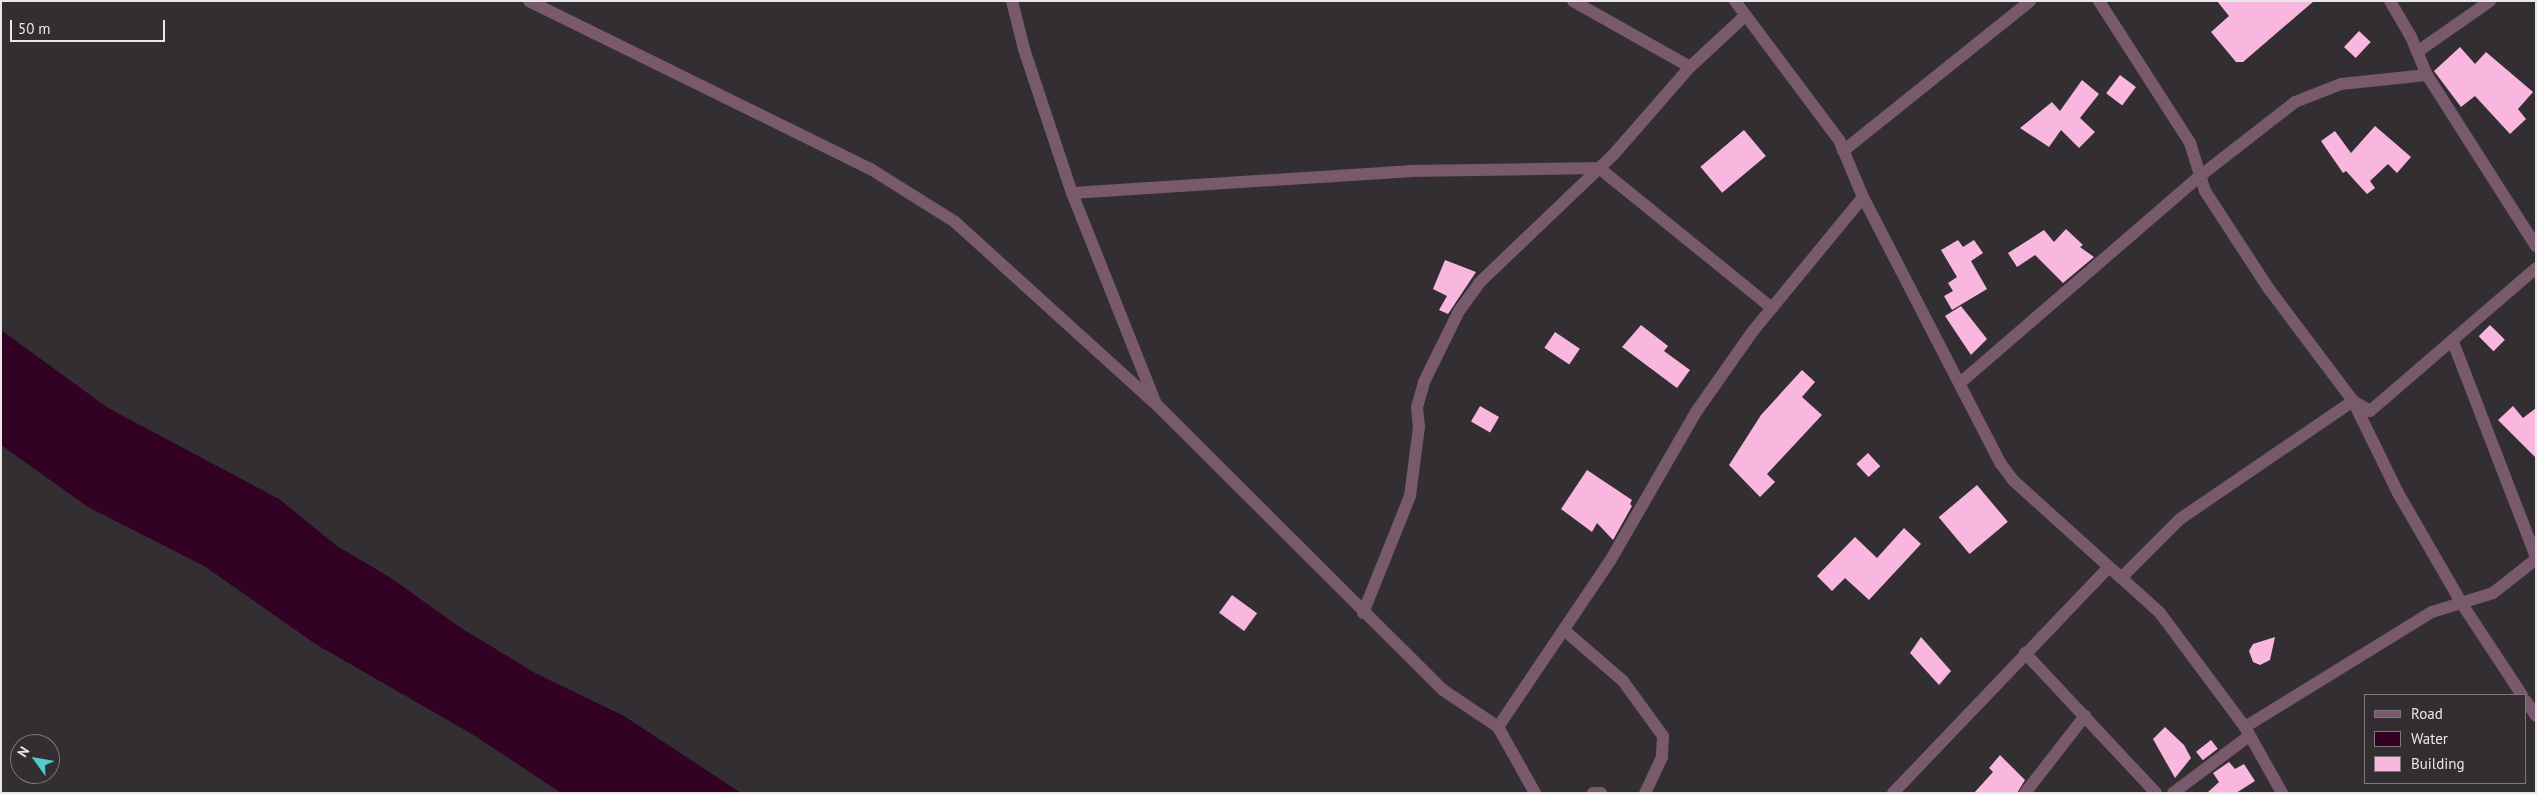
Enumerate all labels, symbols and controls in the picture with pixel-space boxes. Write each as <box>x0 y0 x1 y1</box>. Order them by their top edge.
scale bar <box>12 10 168 42</box>
text: 50 m <box>18 19 51 38</box>
legend <box>2364 694 2527 784</box>
text: Road <box>2411 704 2443 723</box>
text: Water <box>2411 729 2448 748</box>
north arrow <box>10 734 60 784</box>
text: N <box>13 743 33 760</box>
text: Building <box>2411 754 2465 773</box>

